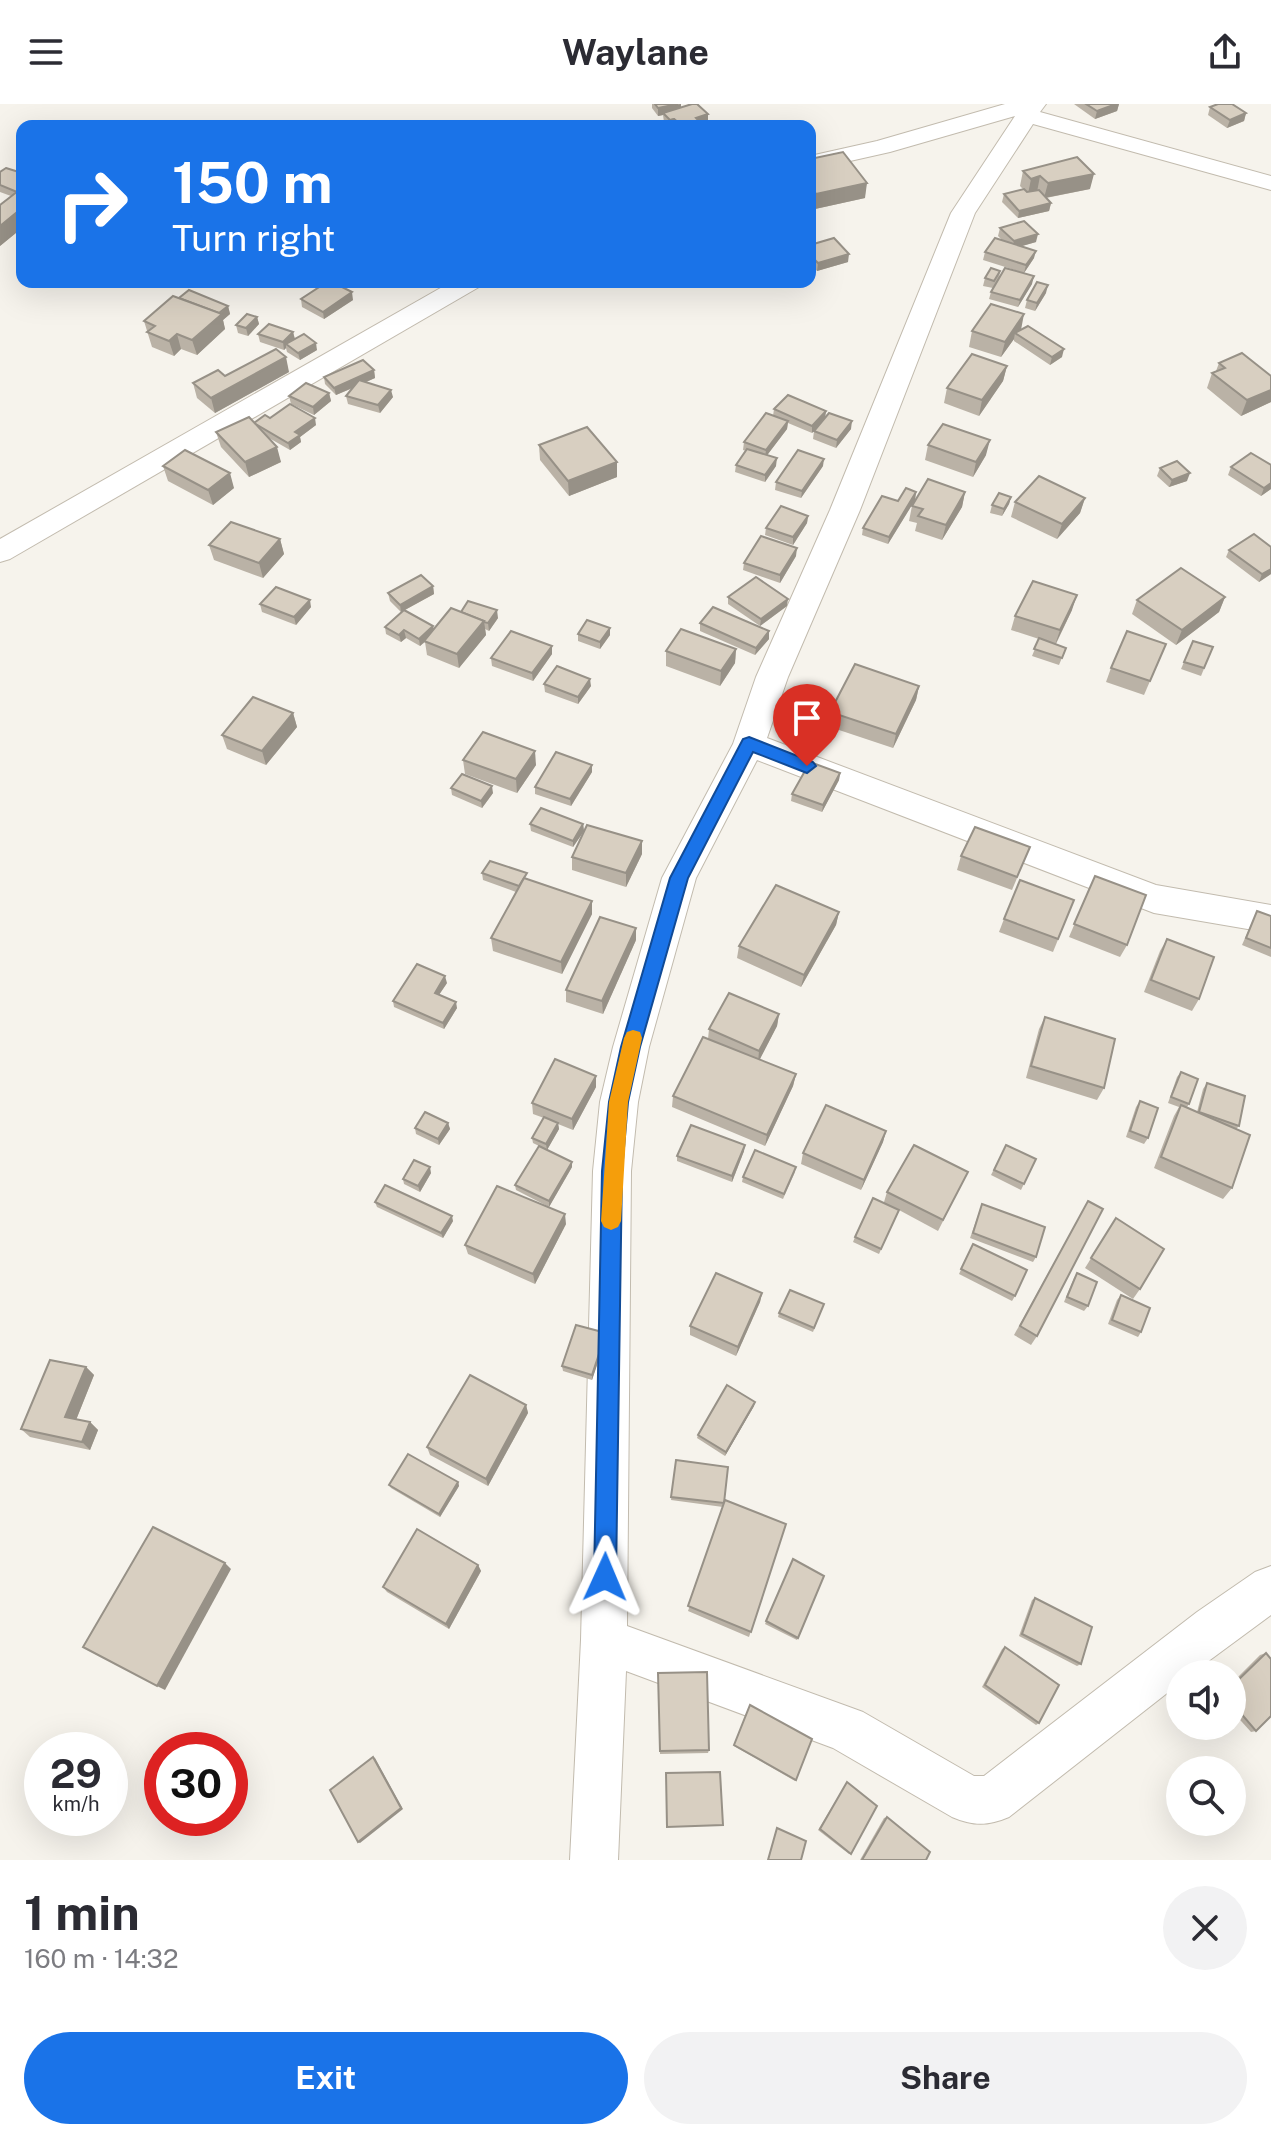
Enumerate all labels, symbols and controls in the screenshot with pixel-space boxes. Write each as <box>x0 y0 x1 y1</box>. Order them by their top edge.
icon: menu <box>24 30 68 74</box>
icon: share <box>1203 30 1247 74</box>
text: Waylane <box>562 31 709 73</box>
text: 150 m <box>172 150 333 216</box>
icon: right <box>40 152 144 256</box>
text: Turn right <box>172 217 335 259</box>
pin <box>773 684 841 766</box>
icon: arrive <box>785 696 829 740</box>
position arrow <box>563 1535 647 1619</box>
map controls <box>1166 1660 1246 1836</box>
button: sound <box>1166 1660 1246 1740</box>
speed limit sign: 30 <box>144 1732 248 1836</box>
text: 29 <box>50 1750 102 1797</box>
button: search <box>1166 1756 1246 1836</box>
text: km/h <box>52 1792 100 1816</box>
text: 1 min <box>24 1884 140 1941</box>
button: close <box>1163 1886 1247 1970</box>
text: 160 m · 14:32 <box>24 1943 178 1974</box>
button: Exit <box>24 2032 628 2124</box>
button: Share <box>644 2032 1247 2124</box>

